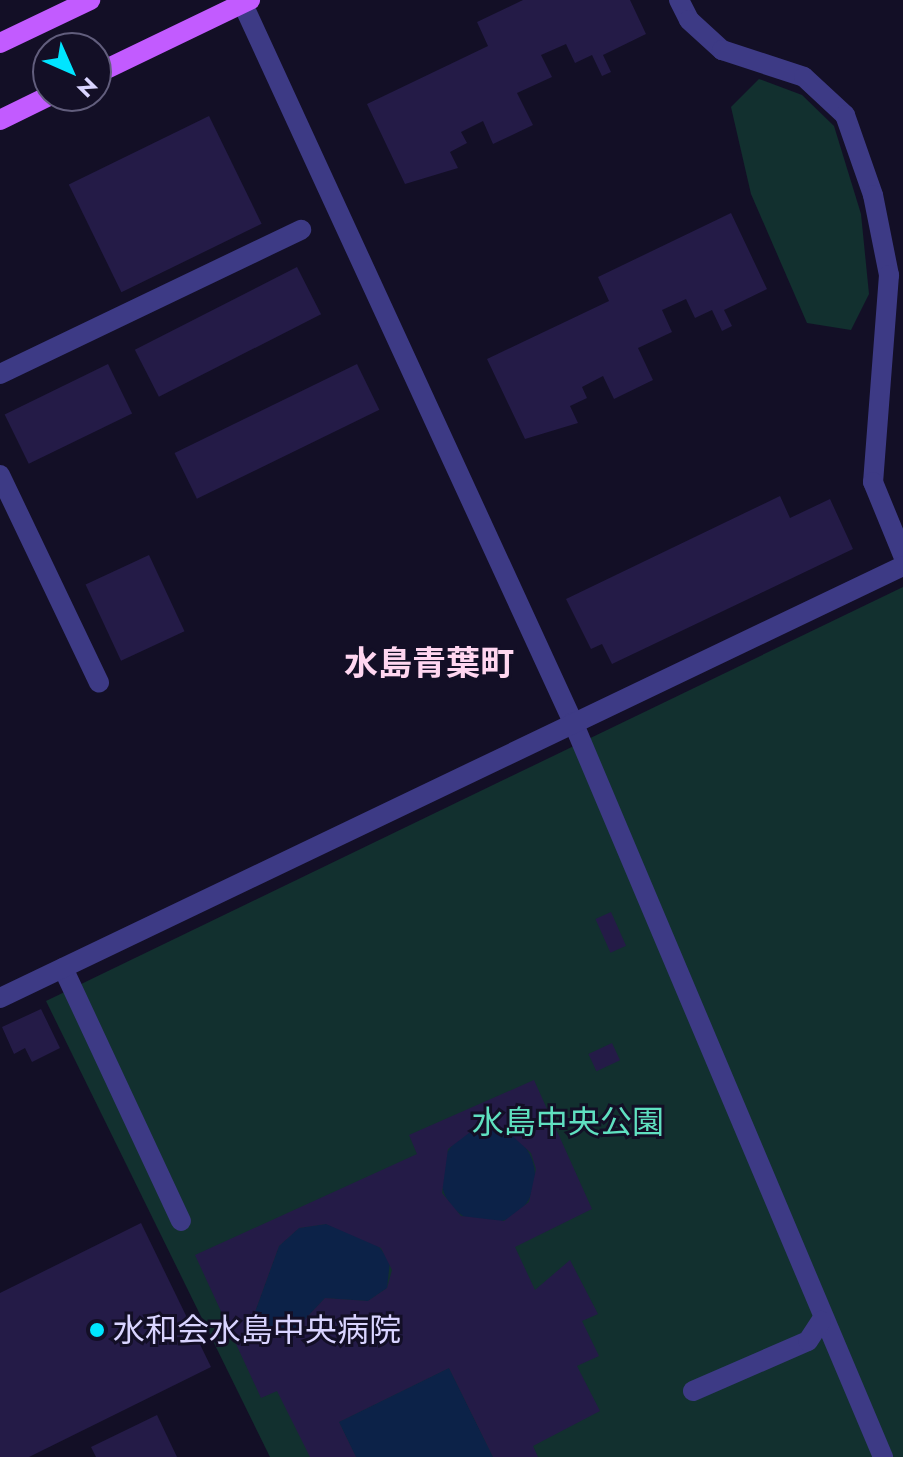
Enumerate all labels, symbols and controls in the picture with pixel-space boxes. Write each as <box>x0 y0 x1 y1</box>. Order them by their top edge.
north arrow <box>32 32 112 112</box>
text: N <box>70 70 105 105</box>
district label: 水島青葉町 <box>344 644 514 684</box>
park label: 水島中央公園 <box>472 1103 664 1141</box>
place label: 水和会水島中央病院 <box>113 1311 401 1349</box>
marker: 水和会水島中央病院 <box>88 1321 106 1339</box>

